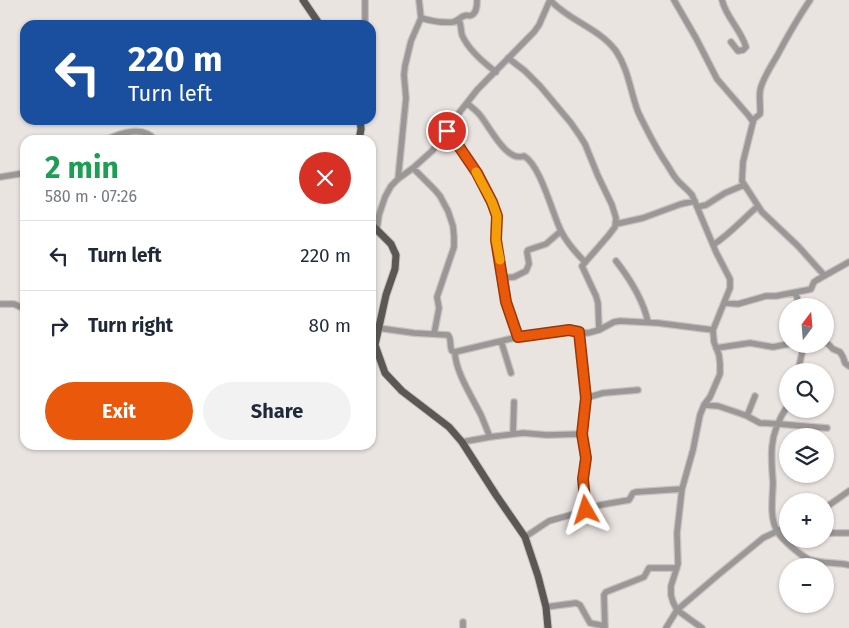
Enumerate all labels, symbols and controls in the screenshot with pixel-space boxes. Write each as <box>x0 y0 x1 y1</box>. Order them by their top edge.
text: 220 m <box>128 38 223 80</box>
icon: left <box>45 40 110 105</box>
text: Turn left <box>128 80 212 107</box>
pin <box>426 110 468 152</box>
icon: arrive <box>433 117 461 145</box>
text: 2 min <box>45 150 119 186</box>
button: close <box>299 152 351 204</box>
text: 580 m · 07:26 <box>45 187 137 206</box>
icon: left <box>45 242 73 270</box>
text: Turn left <box>88 244 162 267</box>
text: 220 m <box>300 244 351 267</box>
north arrow <box>779 298 834 352</box>
map controls <box>779 298 834 613</box>
icon: right <box>45 312 73 340</box>
text: Turn right <box>88 314 173 337</box>
text: 80 m <box>309 314 351 337</box>
button: search <box>779 363 834 418</box>
button: Exit <box>45 382 193 440</box>
button: Share <box>203 382 351 440</box>
button: layers <box>779 428 834 483</box>
position arrow <box>559 483 611 535</box>
button: + <box>779 493 834 548</box>
button: − <box>779 558 834 613</box>

